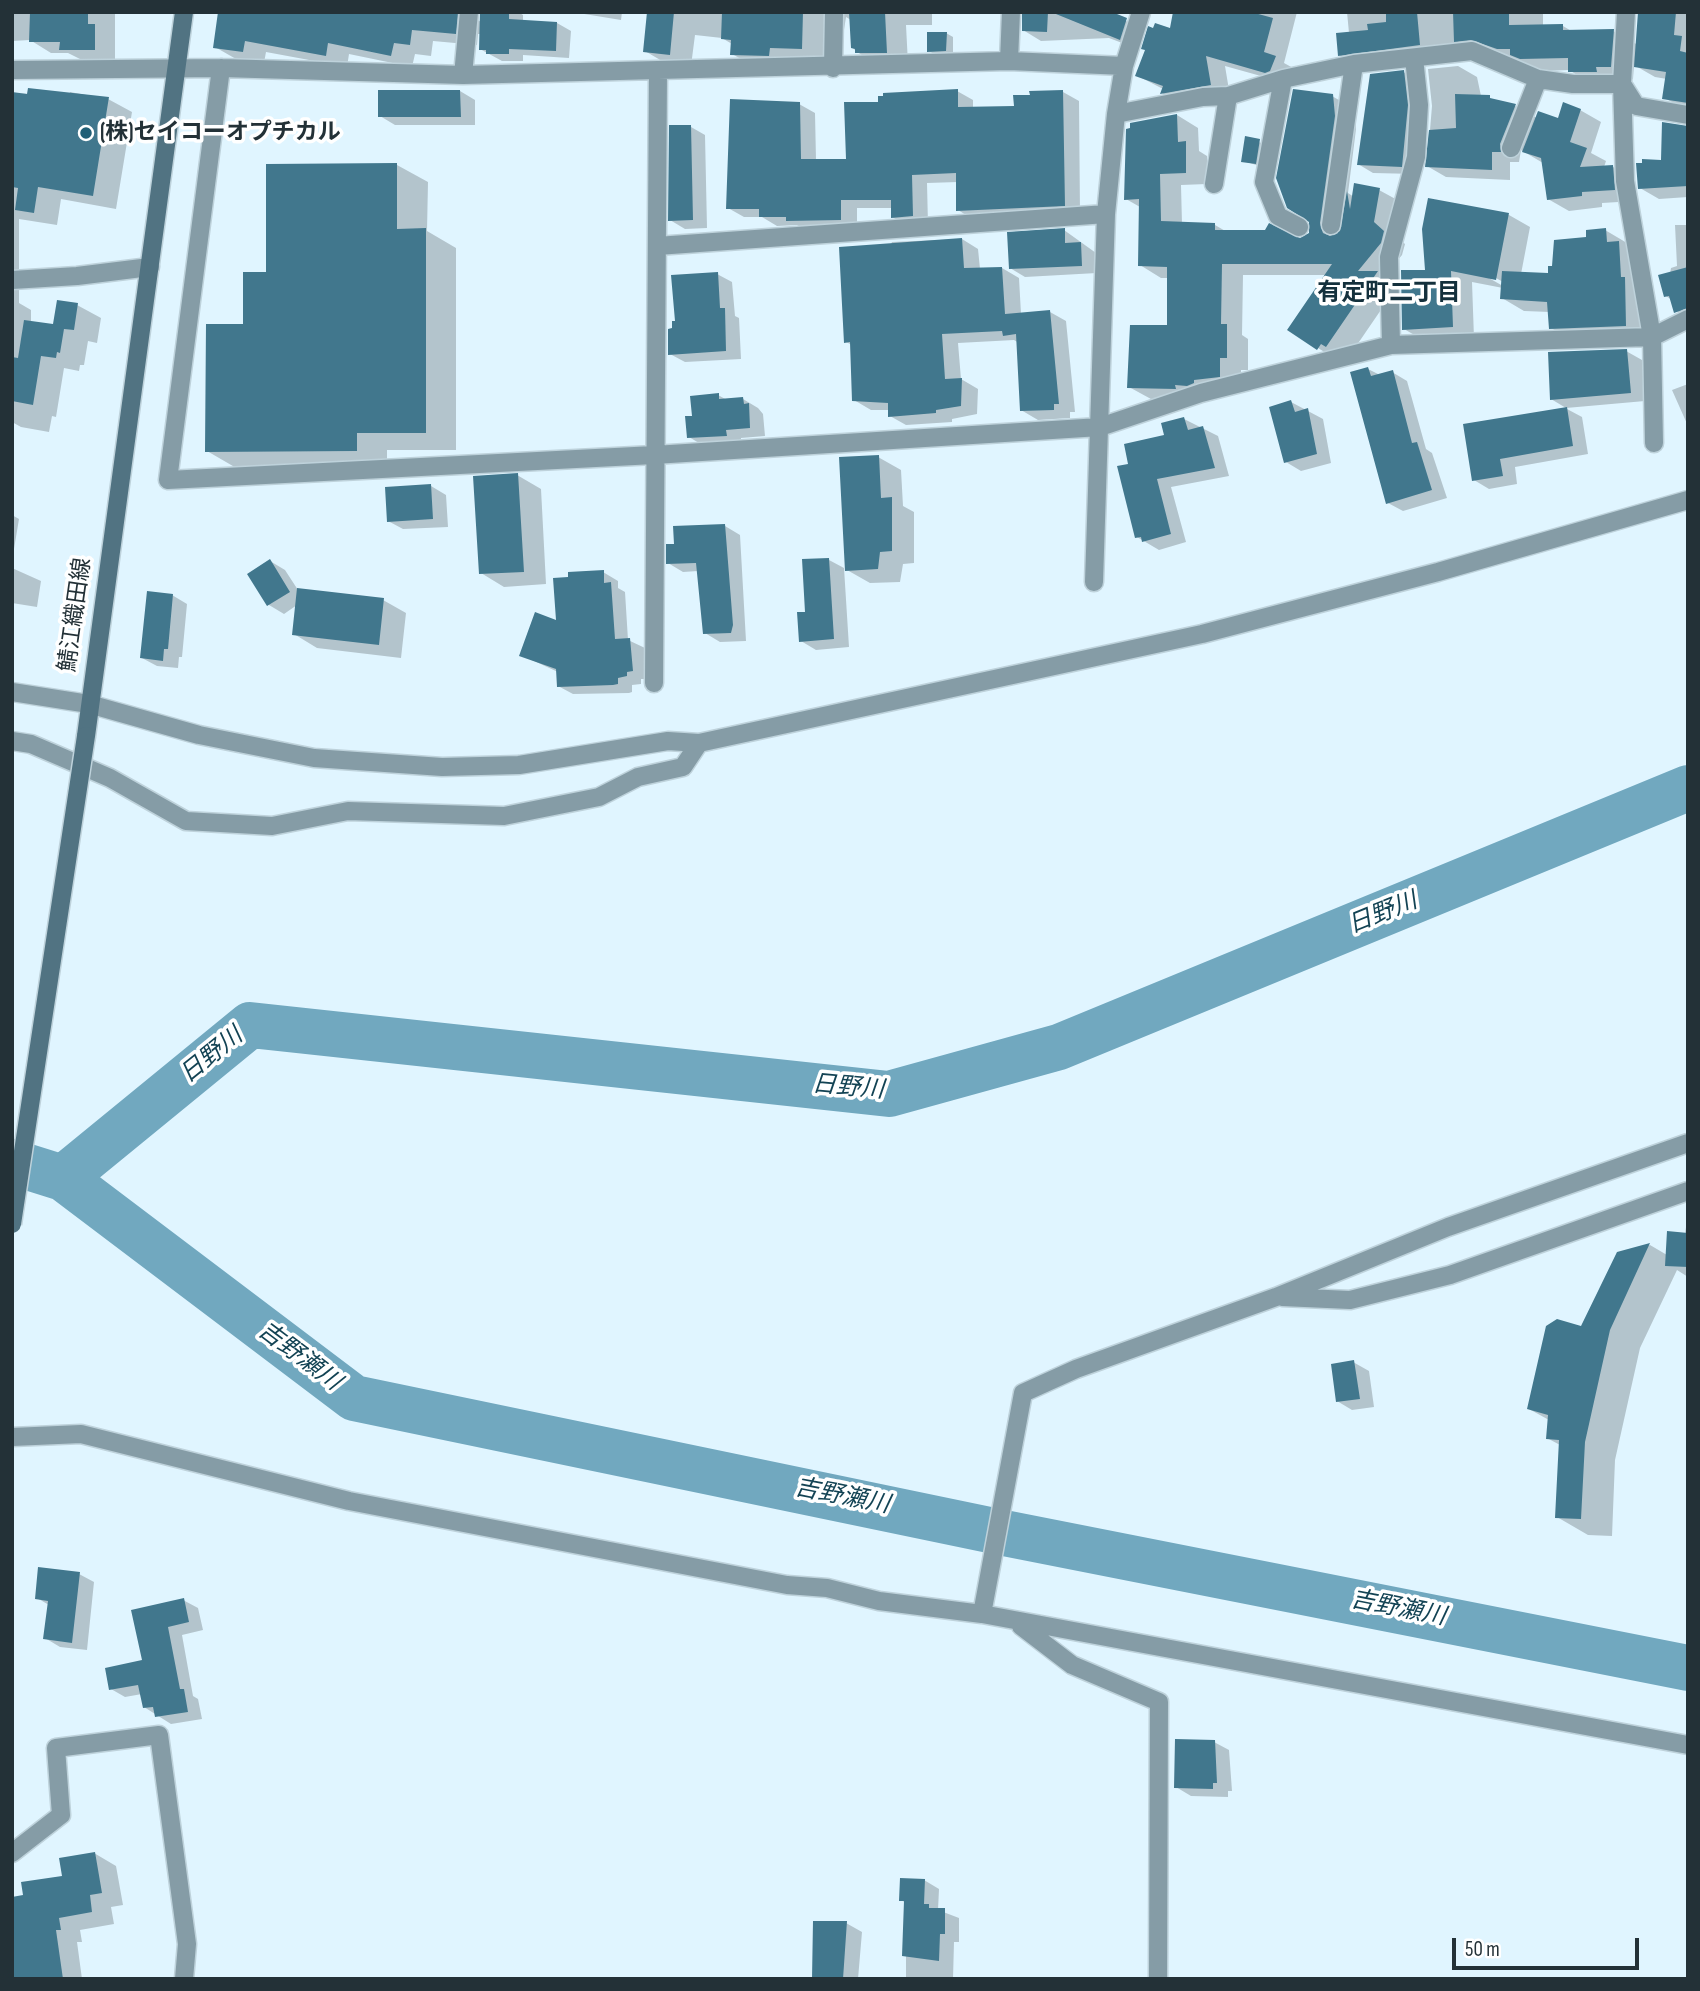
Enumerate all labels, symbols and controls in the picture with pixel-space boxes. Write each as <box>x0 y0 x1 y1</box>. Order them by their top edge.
place label: (株)セイコーオプチカル <box>100 119 341 147</box>
marker: (株)セイコーオプチカル <box>78 125 94 141</box>
district label: 有定町二丁目 <box>1317 280 1461 308</box>
street label: 鯖江織田線 <box>54 556 98 674</box>
water label: 日野川 <box>1344 887 1422 941</box>
water label: 日野川 <box>175 1022 249 1090</box>
water label: 日野川 <box>811 1071 885 1105</box>
water label: 吉野瀬川 <box>252 1317 346 1397</box>
water label: 吉野瀬川 <box>792 1474 892 1520</box>
water label: 吉野瀬川 <box>1348 1586 1448 1632</box>
scale bar <box>1455 1924 1642 1968</box>
text: 50 m <box>1465 1937 1500 1962</box>

